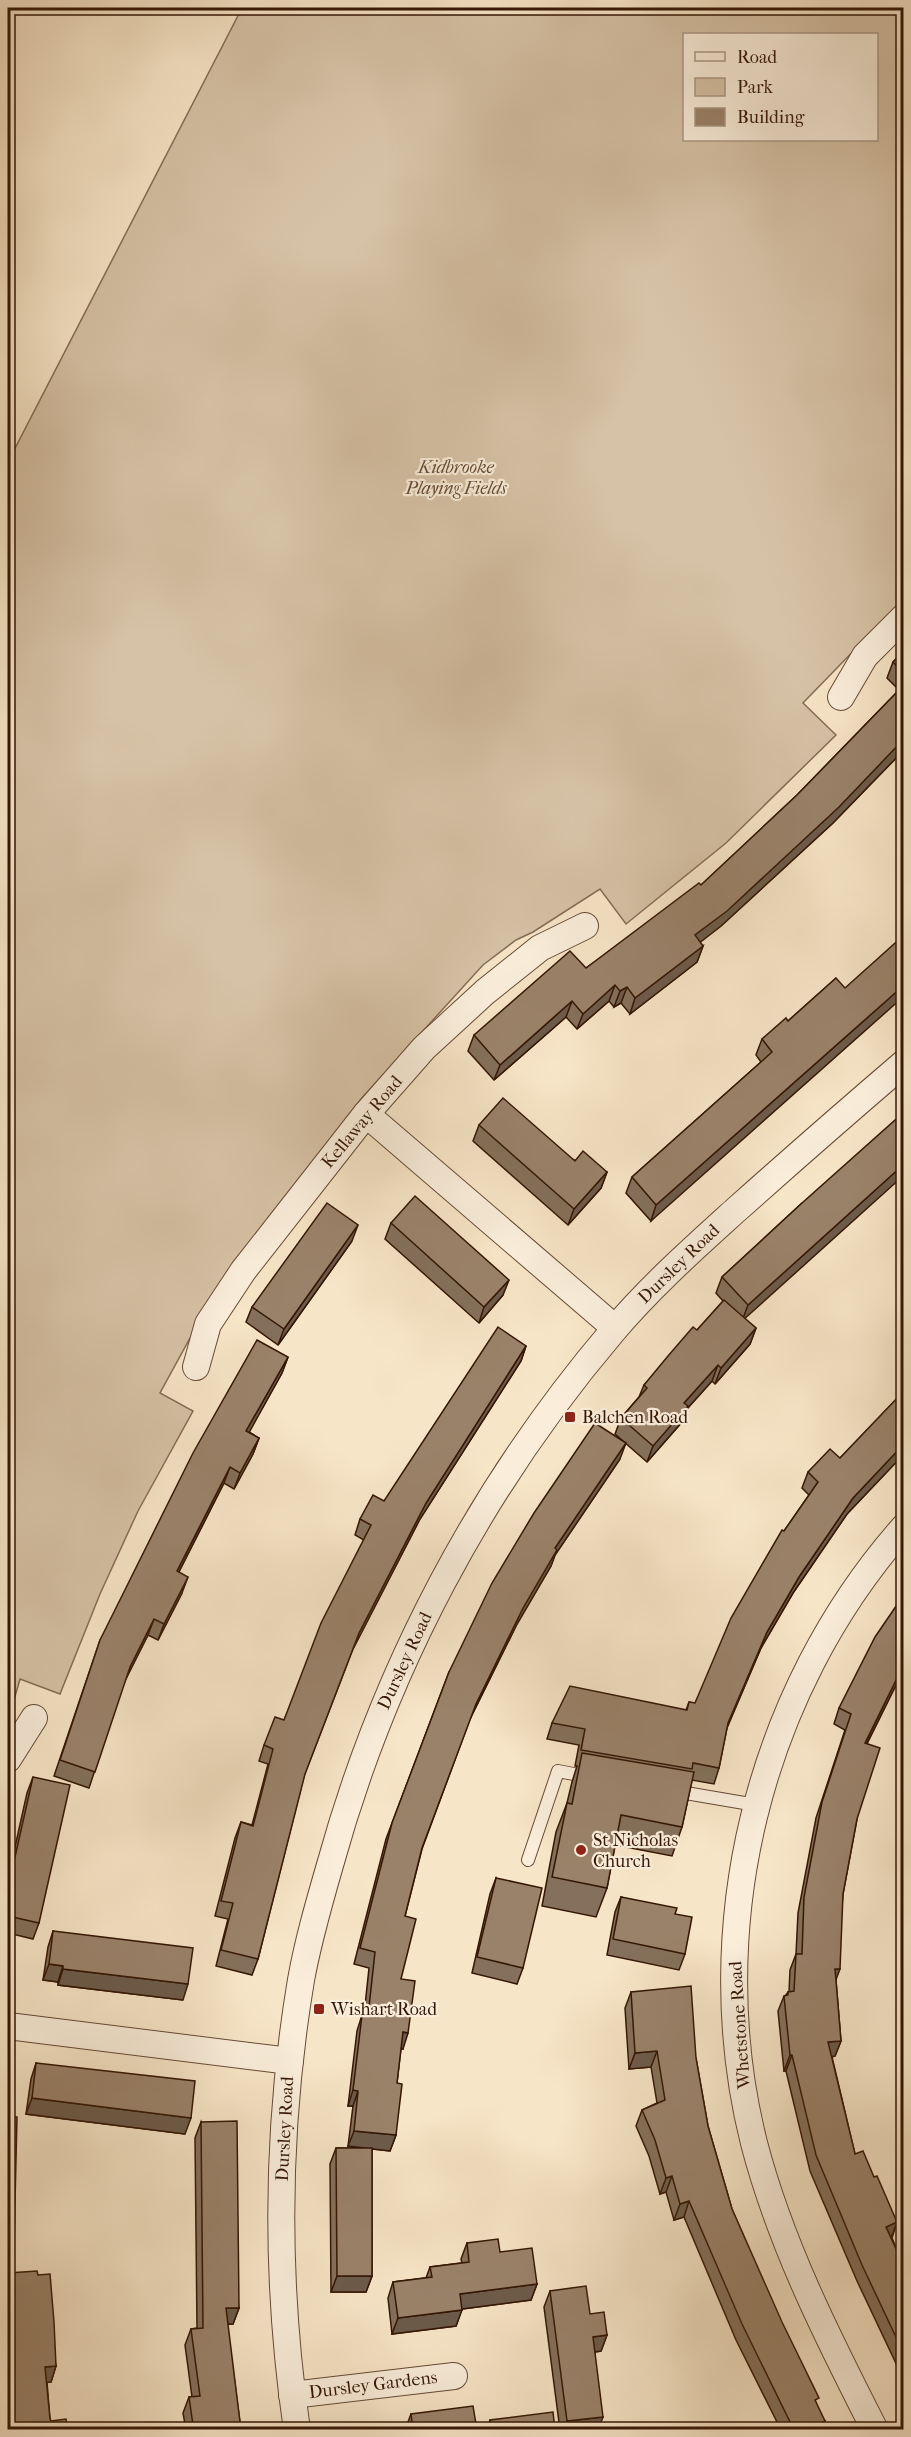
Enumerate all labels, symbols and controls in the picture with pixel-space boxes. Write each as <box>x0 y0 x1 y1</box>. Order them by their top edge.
legend <box>683 33 878 141</box>
text: Road <box>737 47 777 68</box>
text: Park <box>737 77 774 98</box>
text: Building <box>737 107 805 128</box>
park label: Kidbrooke Playing Fields <box>405 457 507 499</box>
street label: Kellaway Road <box>317 1071 407 1173</box>
street label: Dursley Road <box>634 1220 724 1308</box>
place label: Balchen Road <box>582 1407 688 1428</box>
marker: Balchen Road <box>563 1410 577 1424</box>
street label: Dursley Road <box>373 1609 437 1713</box>
place label: St Nicholas Church <box>593 1830 678 1872</box>
marker: St Nicholas Church <box>574 1843 588 1857</box>
street label: Whetstone Road <box>725 1960 755 2091</box>
place label: Wishart Road <box>330 1999 437 2020</box>
marker: Wishart Road <box>312 2002 326 2016</box>
street label: Dursley Road <box>272 2076 298 2182</box>
street label: Dursley Gardens <box>308 2367 439 2403</box>

